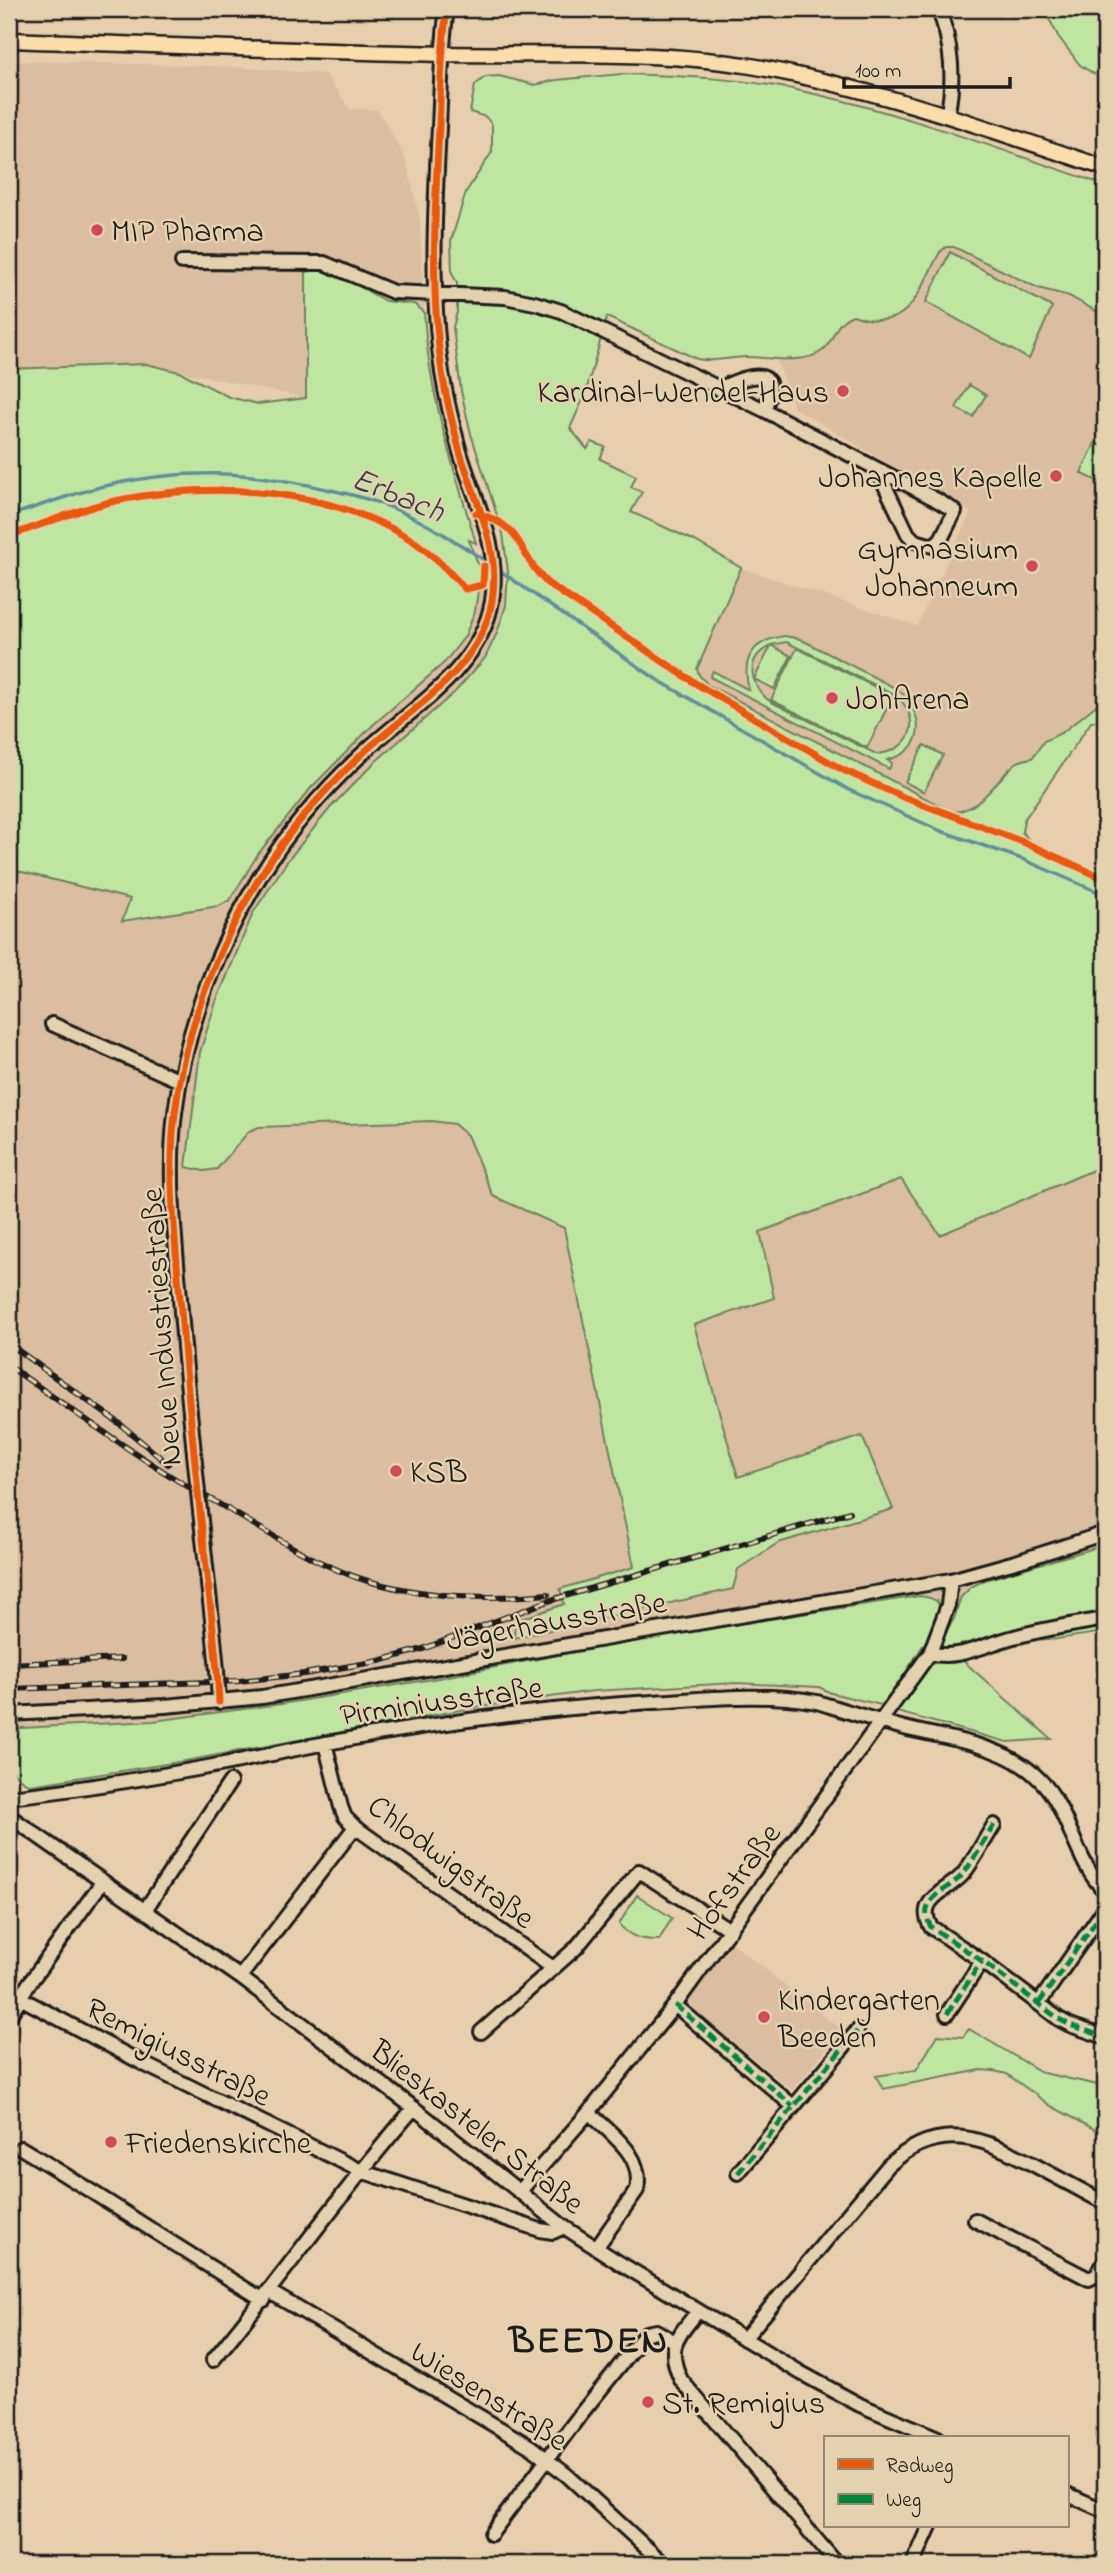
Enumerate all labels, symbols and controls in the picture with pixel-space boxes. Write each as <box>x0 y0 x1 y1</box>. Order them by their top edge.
scale bar <box>844 46 1011 90</box>
text: 100 m <box>855 57 901 87</box>
place label: MIP Pharma <box>111 210 264 257</box>
marker: MIP Pharma <box>89 222 105 238</box>
place label: Kardinal-Wendel-Haus <box>537 371 829 418</box>
marker: Kardinal-Wendel-Haus <box>835 383 851 399</box>
place label: Johannes Kapelle <box>818 456 1043 503</box>
water label: Erbach <box>344 457 452 537</box>
marker: Johannes Kapelle <box>1048 468 1064 484</box>
place label: Gymnasium Johanneum <box>857 528 1018 612</box>
marker: Gymnasium Johanneum <box>1024 558 1040 574</box>
place label: JohArena <box>846 678 970 725</box>
marker: JohArena <box>824 690 840 706</box>
street label: Neue Industriestraße <box>130 1186 197 1467</box>
place label: KSB <box>410 1451 468 1498</box>
marker: KSB <box>388 1463 404 1479</box>
street label: Jägerhausstraße <box>443 1581 671 1666</box>
street label: Pirminiusstraße <box>337 1666 547 1741</box>
street label: Chlodwigstraße <box>356 1785 544 1943</box>
street label: Hofstraße <box>677 1814 795 1952</box>
place label: Kindergarten Beeden <box>777 1979 940 2063</box>
street label: Remigiusstraße <box>76 1987 279 2121</box>
marker: Kindergarten Beeden <box>756 2009 772 2025</box>
street label: Blieskasteler Straße <box>358 2029 594 2228</box>
place label: Friedenskirche <box>124 2122 312 2169</box>
marker: Friedenskirche <box>103 2134 119 2150</box>
district label: BEEDEN <box>507 2315 669 2371</box>
street label: Wiesenstraße <box>400 2331 577 2465</box>
place label: St. Remigius <box>662 2382 825 2429</box>
marker: St. Remigius <box>640 2394 656 2410</box>
legend <box>824 2436 1068 2528</box>
text: Radweg <box>886 2452 953 2484</box>
text: Weg <box>886 2486 921 2518</box>

